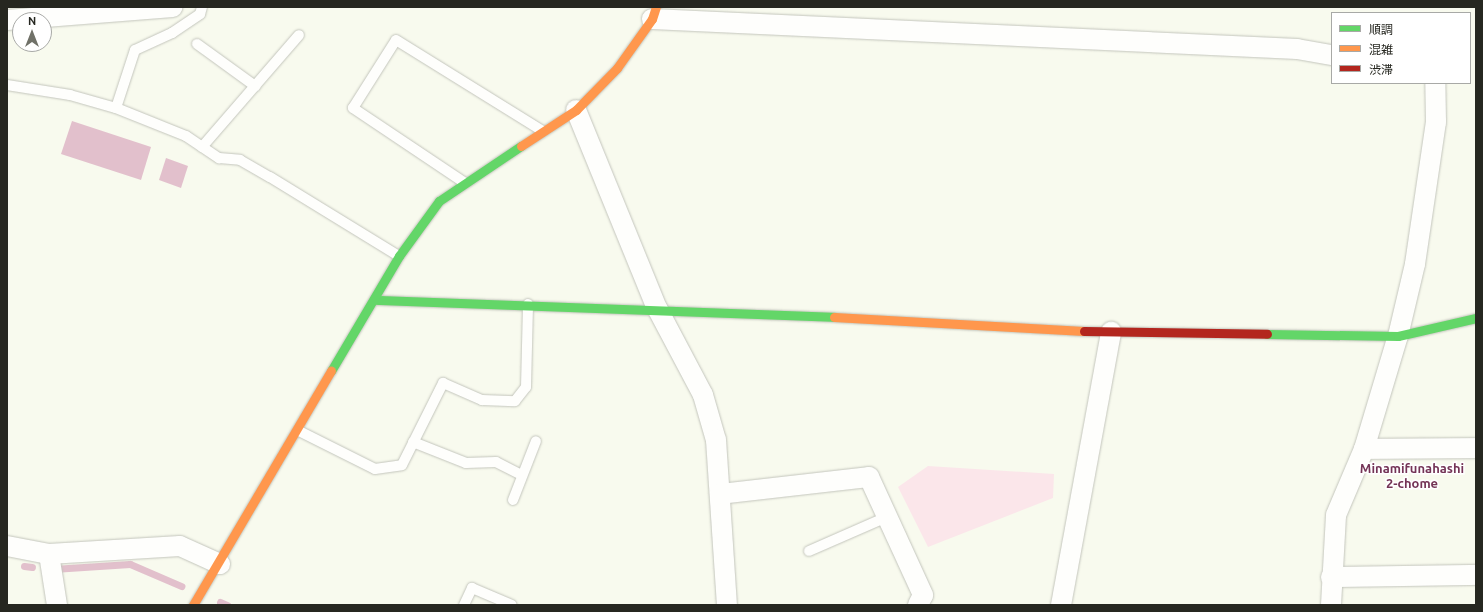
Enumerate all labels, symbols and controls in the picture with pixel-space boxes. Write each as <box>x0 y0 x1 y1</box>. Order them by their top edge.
north arrow <box>12 12 52 52</box>
legend <box>1331 12 1471 84</box>
text: N <box>28 15 36 27</box>
text: 順調 <box>1369 23 1393 36</box>
text: 混雑 <box>1369 43 1393 56</box>
text: 渋滞 <box>1369 63 1393 76</box>
district label: Minamifunahashi 2-chome <box>1360 461 1464 492</box>

